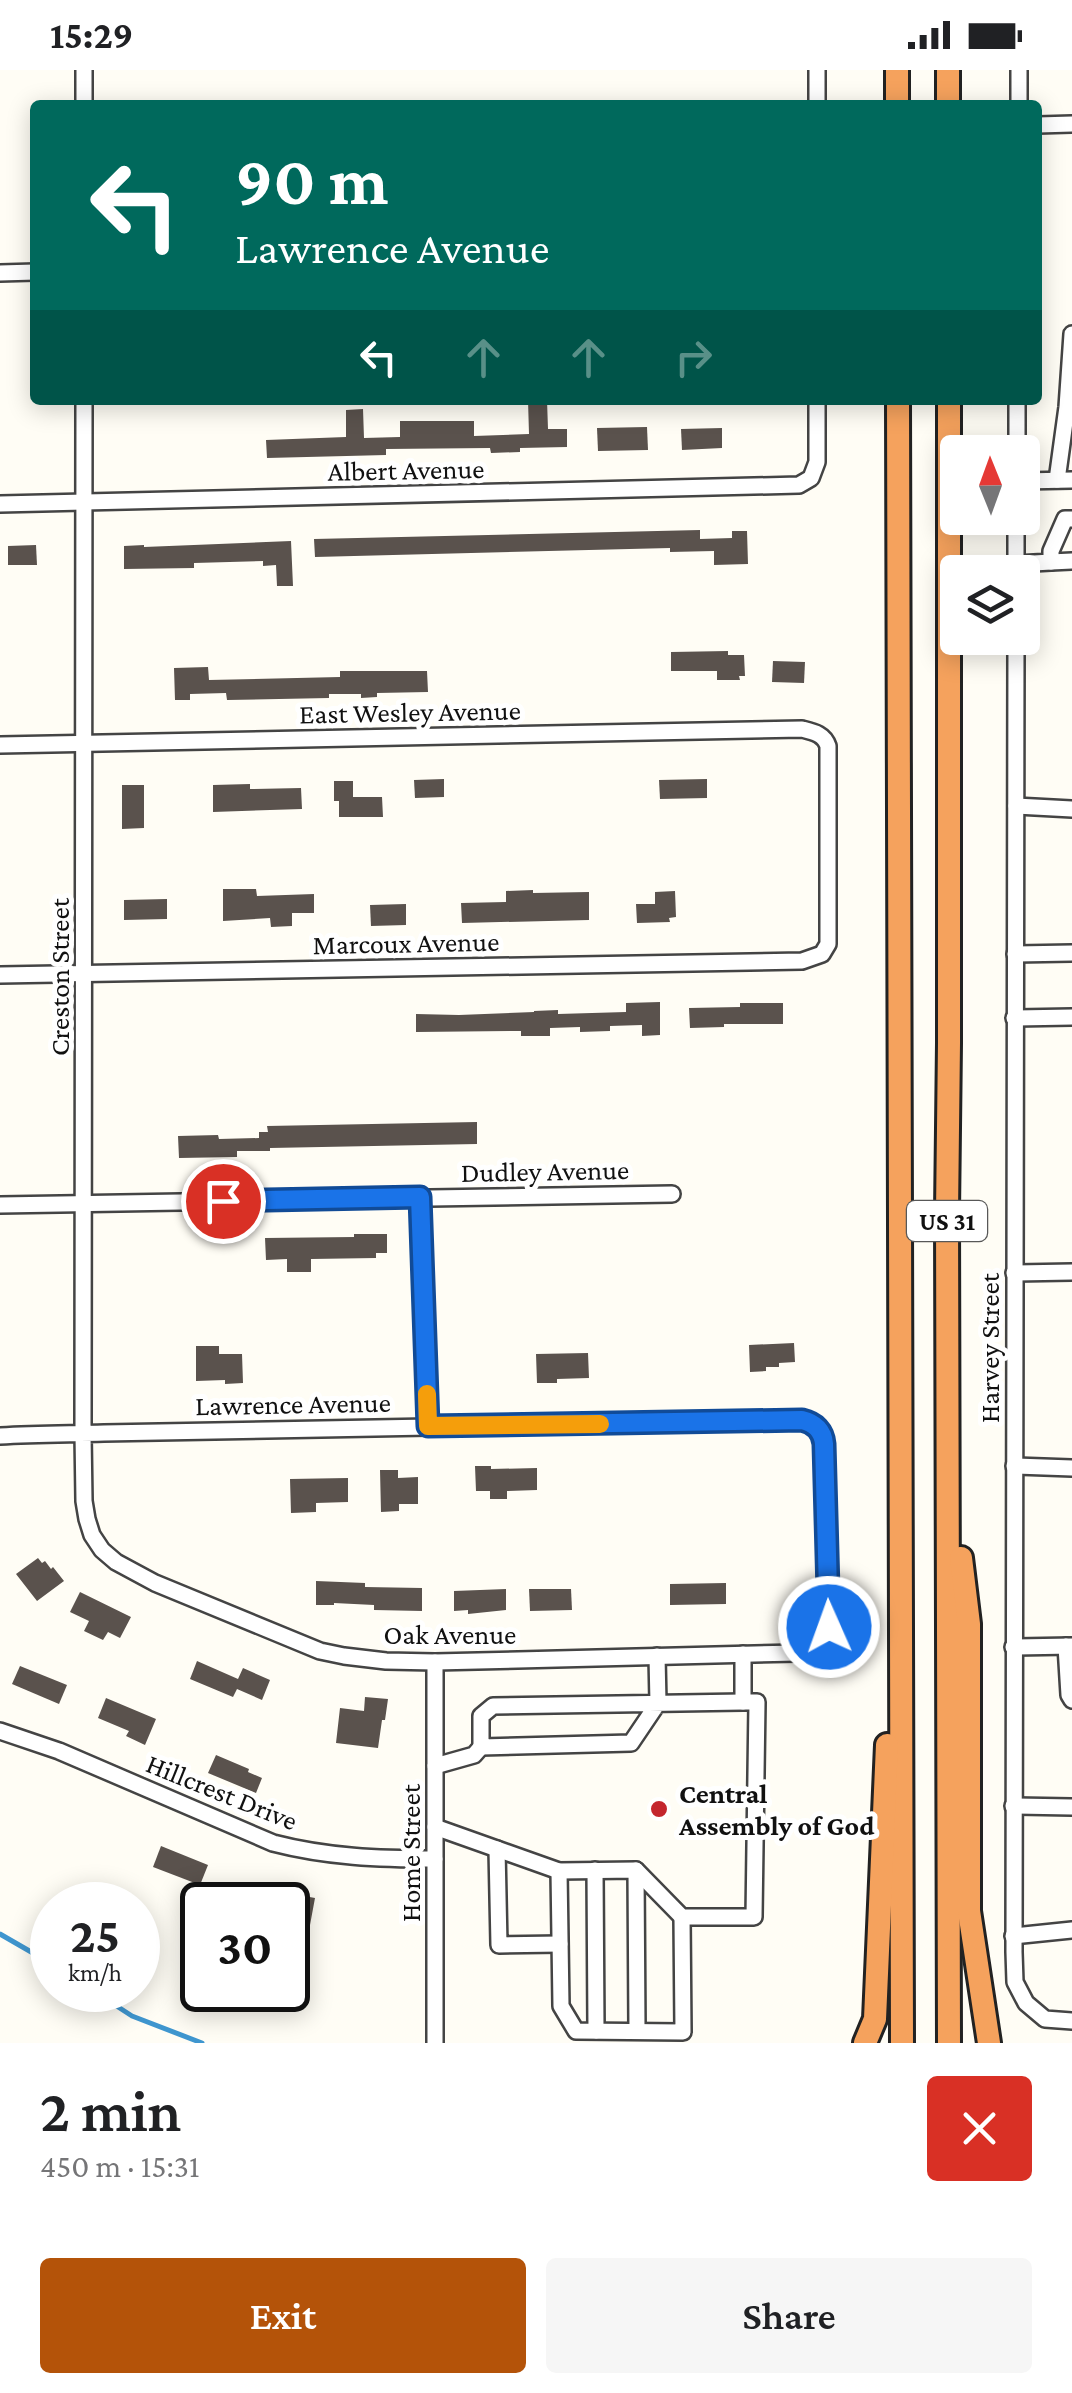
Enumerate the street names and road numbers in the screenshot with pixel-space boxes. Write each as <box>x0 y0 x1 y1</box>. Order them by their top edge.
street label: Albert Avenue <box>327 453 485 487</box>
street label: East Wesley Avenue <box>299 695 521 729</box>
street label: Creston Street <box>44 897 75 1056</box>
street label: Marcoux Avenue <box>312 926 500 960</box>
street label: Dudley Avenue <box>461 1154 629 1188</box>
road number: US 31 <box>907 1201 987 1241</box>
street label: Harvey Street <box>974 1272 1005 1423</box>
street label: Lawrence Avenue <box>195 1387 391 1421</box>
street label: Oak Avenue <box>384 1619 516 1650</box>
street label: Hillcrest Drive <box>142 1748 302 1836</box>
street label: Home Street <box>395 1783 426 1922</box>

